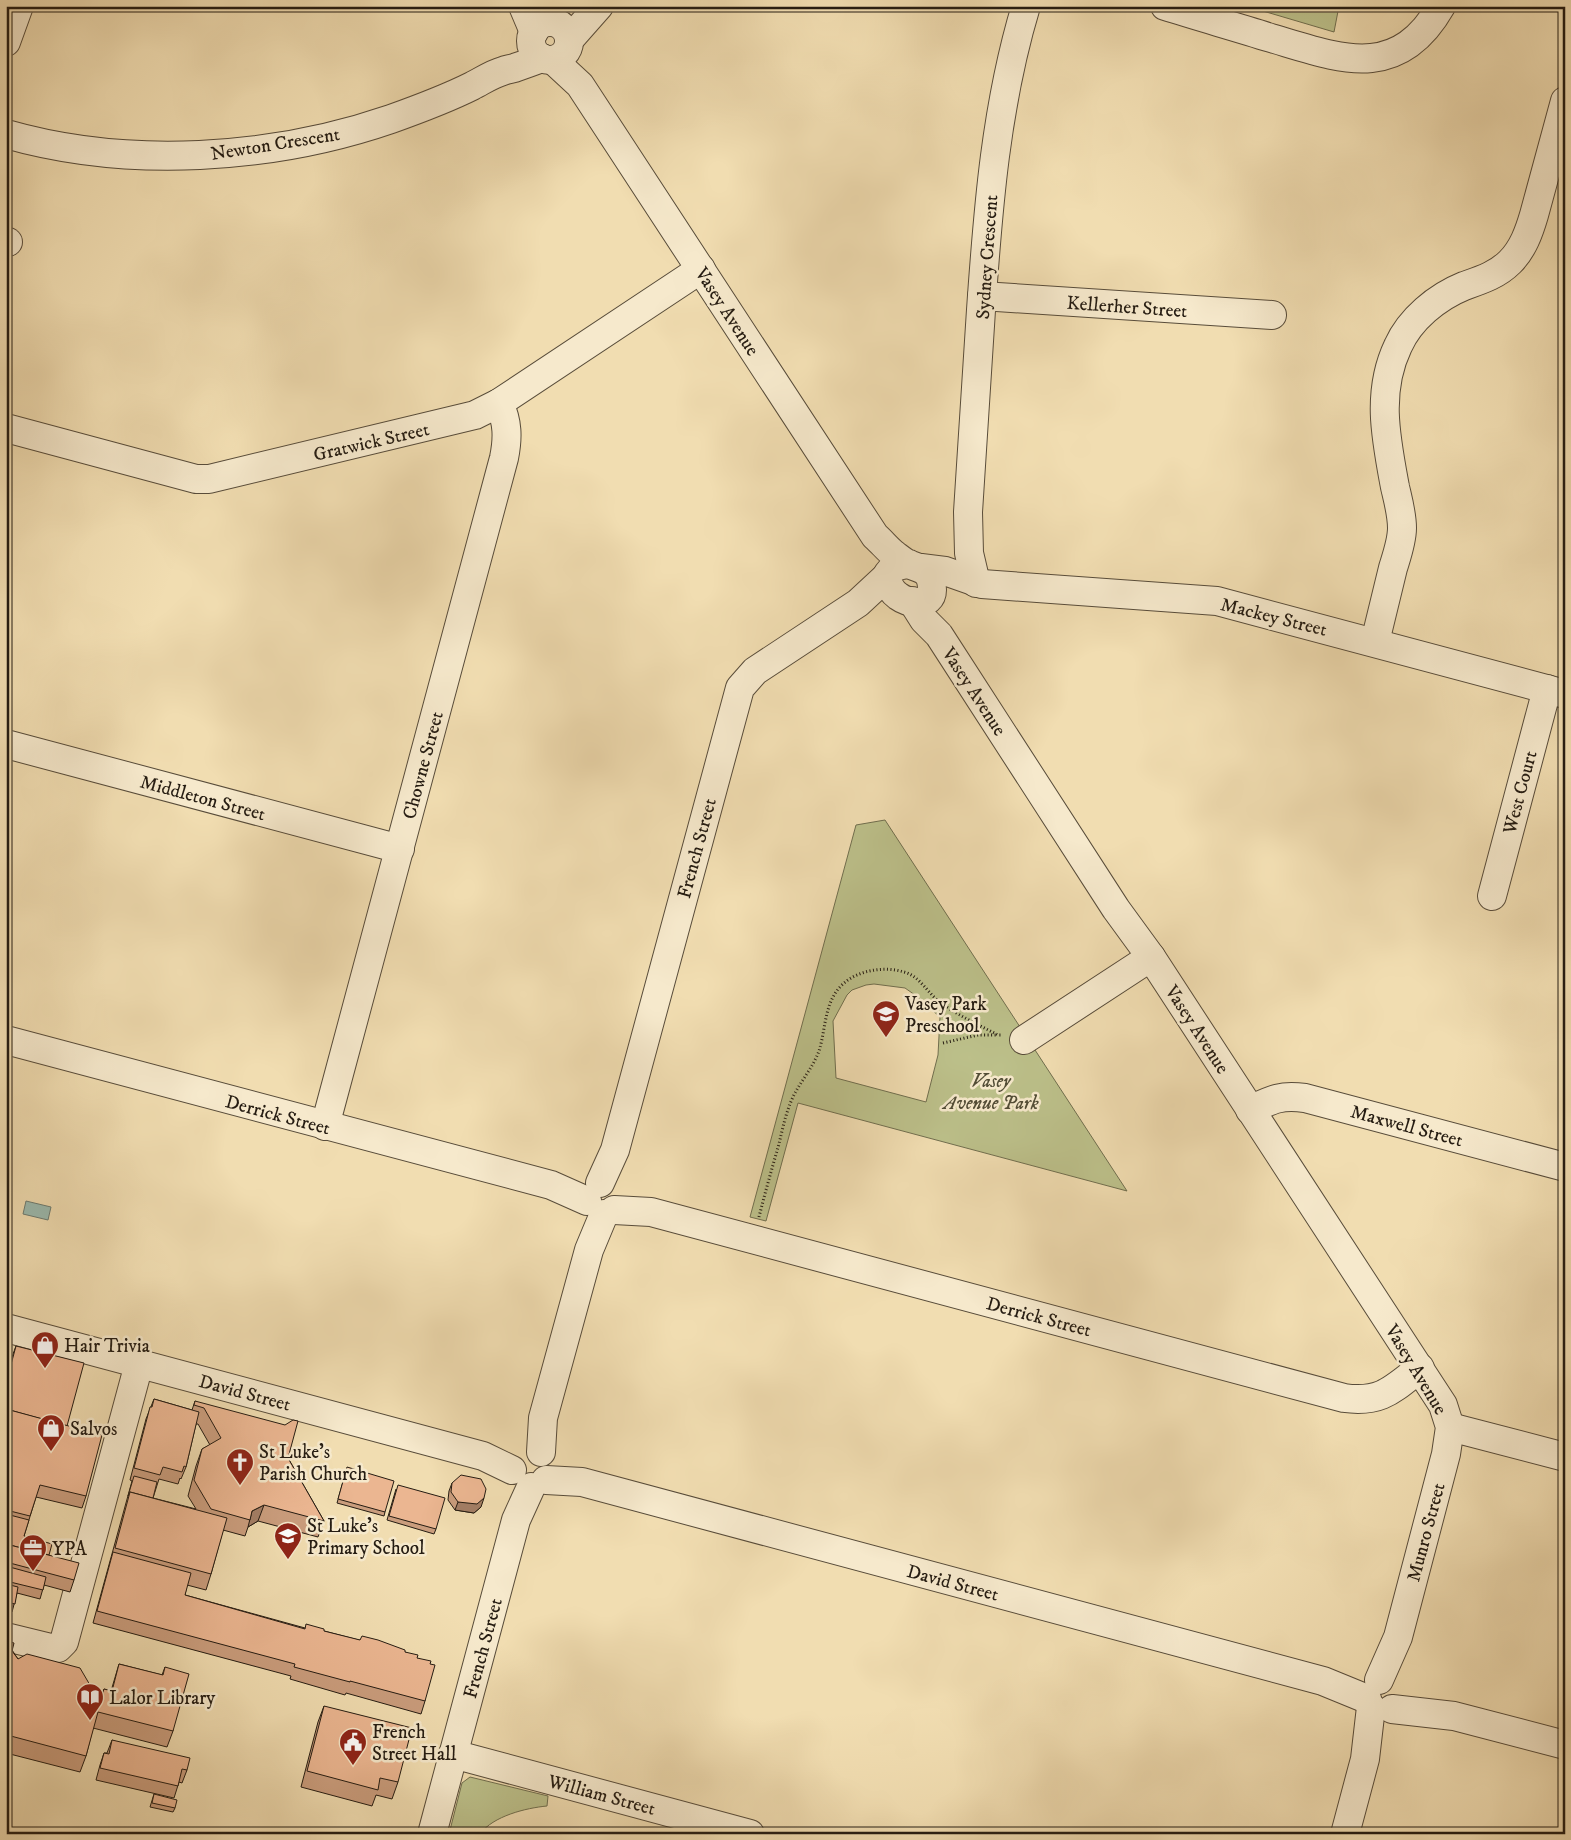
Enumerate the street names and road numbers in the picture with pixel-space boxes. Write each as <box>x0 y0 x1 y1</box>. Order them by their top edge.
street label: Newton Crescent <box>209 123 341 166</box>
street label: Sydney Crescent <box>972 194 1003 320</box>
street label: Vasey Avenue <box>689 262 764 361</box>
street label: Kellerher Street <box>1066 292 1188 323</box>
street label: Gratwick Street <box>311 418 431 467</box>
street label: Mackey Street <box>1218 593 1329 642</box>
street label: Vasey Avenue <box>936 642 1011 741</box>
street label: Chowne Street <box>398 709 449 822</box>
street label: West Court <box>1498 748 1543 837</box>
street label: Middleton Street <box>137 771 268 826</box>
street label: French Street <box>673 796 722 901</box>
street label: Vasey Avenue <box>1159 980 1234 1079</box>
street label: Derrick Street <box>223 1090 333 1140</box>
street label: Maxwell Street <box>1348 1100 1465 1152</box>
street label: Derrick Street <box>984 1292 1094 1342</box>
street label: Vasey Avenue <box>1379 1320 1452 1419</box>
street label: David Street <box>196 1370 293 1417</box>
street label: Munro Street <box>1402 1480 1451 1584</box>
street label: David Street <box>904 1560 1001 1607</box>
street label: French Street <box>459 1596 508 1701</box>
street label: William Street <box>545 1770 658 1821</box>

